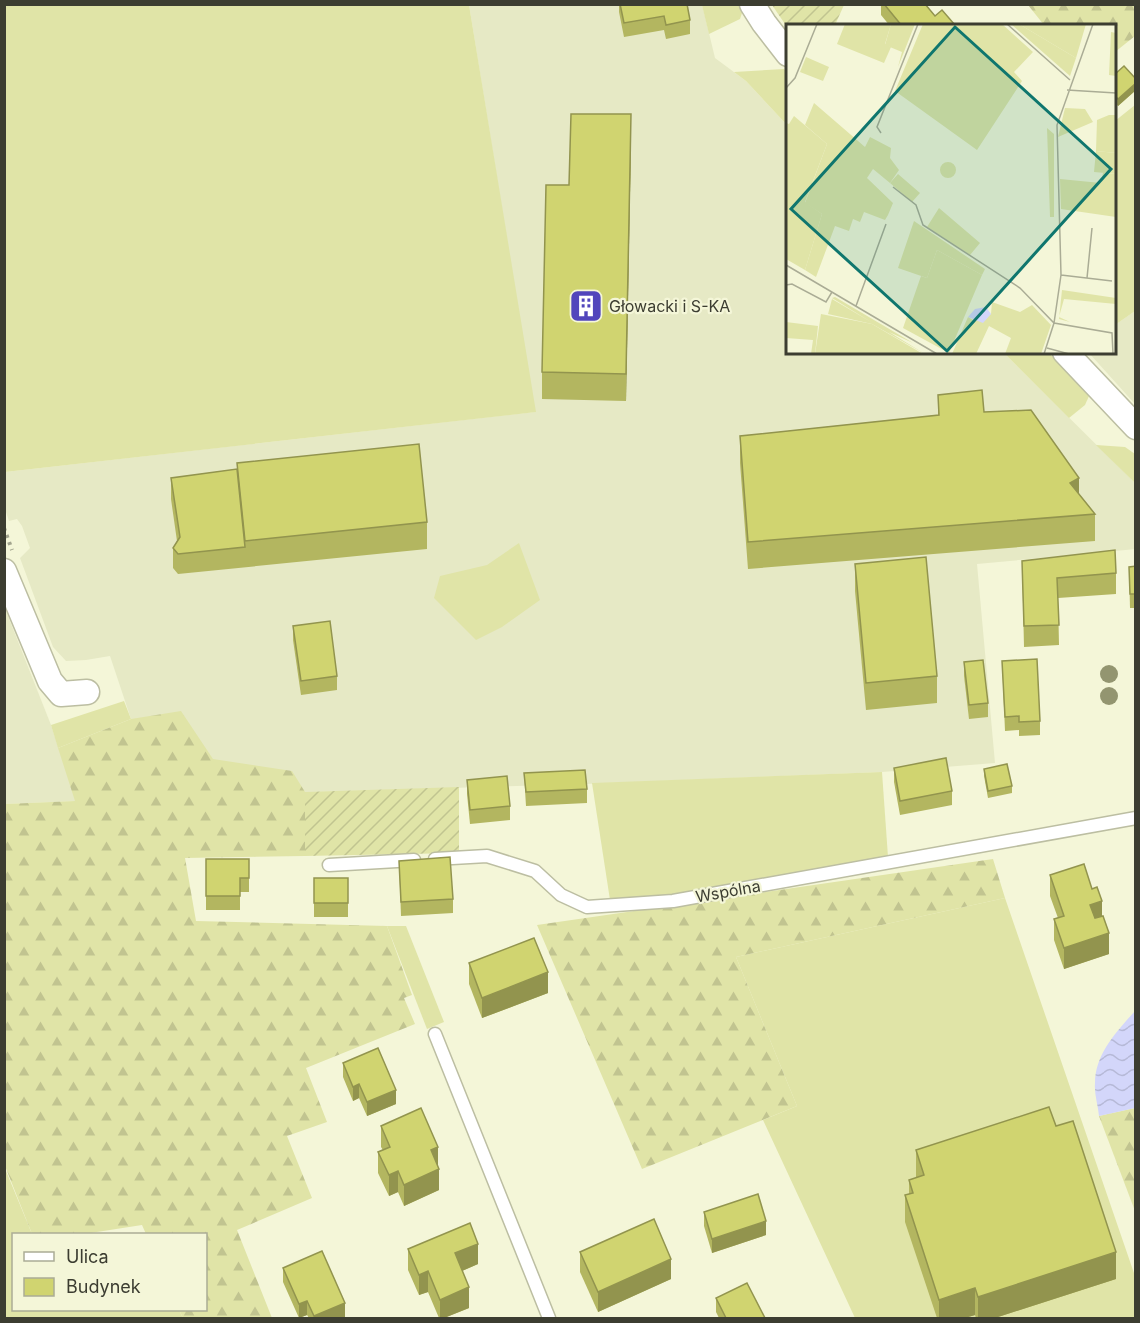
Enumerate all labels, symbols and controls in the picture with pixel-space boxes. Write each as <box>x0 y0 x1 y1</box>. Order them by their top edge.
inset map <box>786 24 1116 354</box>
building icon: Głowacki i S-KA <box>568 288 604 324</box>
place label: Głowacki i S-KA <box>609 296 730 316</box>
street label: Wspólna <box>694 875 762 907</box>
legend <box>12 1233 207 1311</box>
text: Ulica <box>66 1246 109 1267</box>
text: Budynek <box>66 1276 141 1297</box>

